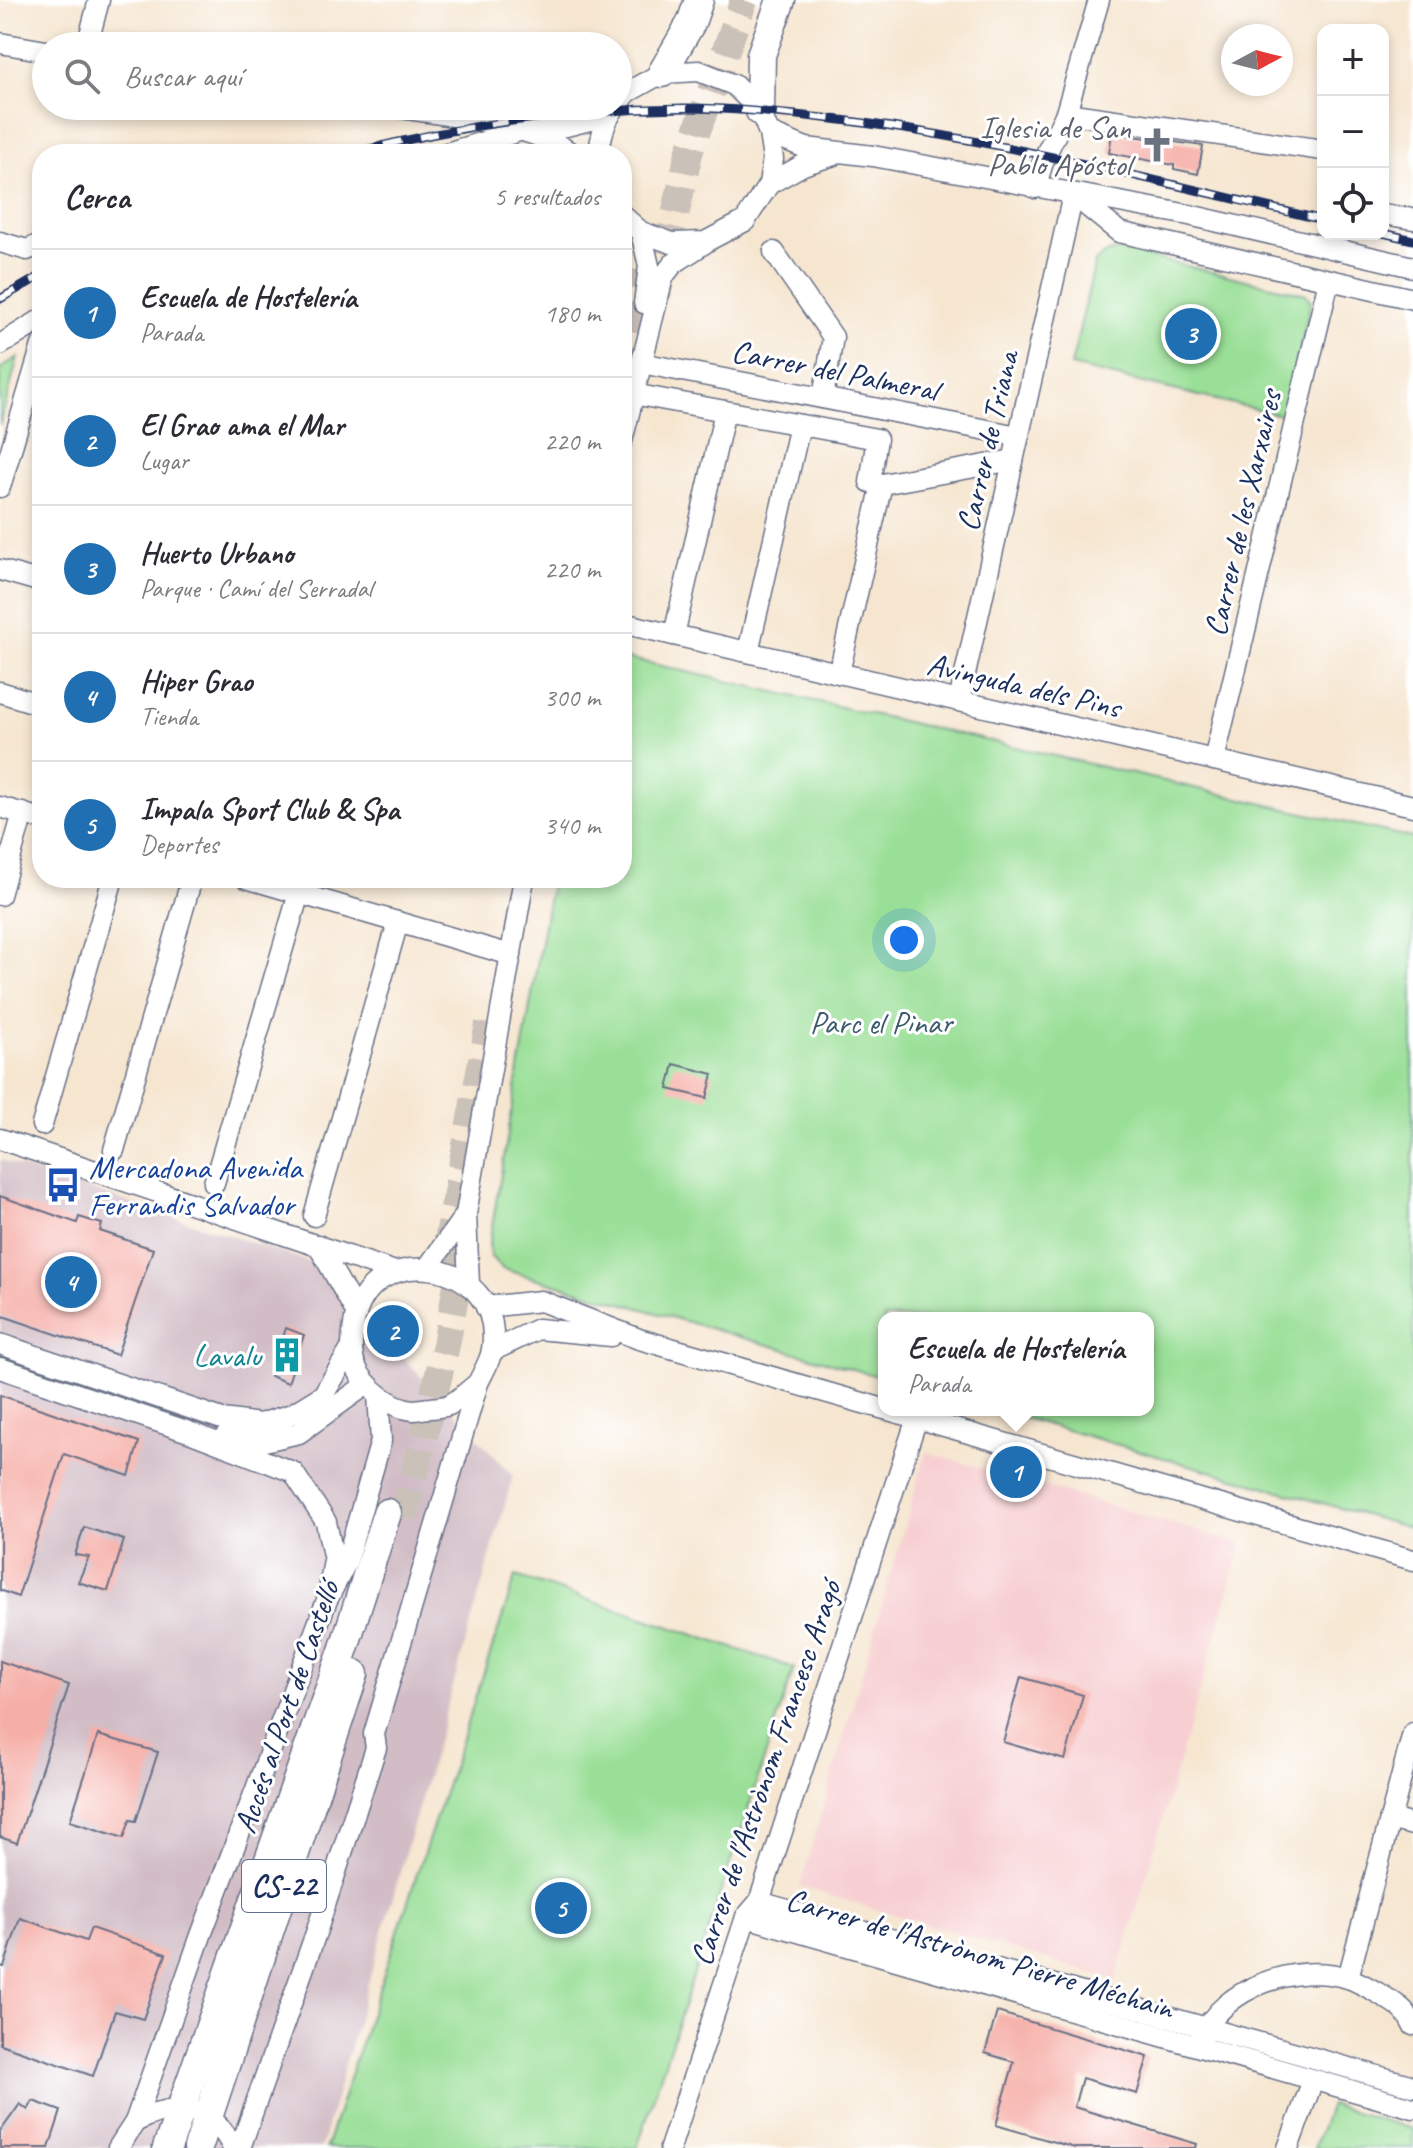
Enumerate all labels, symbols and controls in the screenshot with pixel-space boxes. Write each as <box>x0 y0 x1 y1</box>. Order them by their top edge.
north arrow <box>1221 24 1293 96</box>
map controls <box>1317 24 1389 240</box>
button: + <box>1317 24 1389 96</box>
search box <box>32 32 632 120</box>
icon: search <box>60 54 104 98</box>
text: Buscar aquí <box>124 57 242 95</box>
button: − <box>1317 96 1389 168</box>
place label: Iglesia de San Pablo Apóstol <box>980 107 1137 185</box>
church icon: Iglesia de San Pablo Apóstol <box>1138 126 1176 164</box>
button: locate <box>1317 168 1389 240</box>
text: Cerca <box>64 175 130 218</box>
text: 5 resultados <box>494 180 600 213</box>
text: Escuela de Hostelería <box>140 278 357 316</box>
text: 1 <box>84 297 96 330</box>
text: 180 m <box>544 297 600 330</box>
pin: 3 <box>1165 304 1217 364</box>
text: Parada <box>140 316 203 349</box>
street label: Carrer del Palmeral <box>728 330 947 412</box>
street label: Carrer de Triana <box>947 344 1029 535</box>
street label: Carrer de les Xarxaires <box>1194 383 1291 640</box>
text: El Grao ama el Mar <box>140 406 344 444</box>
text: 2 <box>84 425 96 458</box>
text: 220 m <box>544 425 600 458</box>
text: Lugar <box>140 444 189 477</box>
text: Huerto Urbano <box>140 534 293 572</box>
text: 3 <box>84 553 96 586</box>
text: 220 m <box>544 553 600 586</box>
text: Parque · Camí del Serradal <box>140 572 372 605</box>
street label: Avinguda dels Pins <box>923 643 1127 728</box>
text: Hiper Grao <box>140 662 252 700</box>
text: 4 <box>84 681 96 714</box>
text: 300 m <box>544 681 600 714</box>
text: Tienda <box>140 700 198 733</box>
text: Impala Sport Club & Spa <box>140 790 400 828</box>
text: 5 <box>84 809 96 842</box>
text: 340 m <box>544 809 600 842</box>
text: Deportes <box>140 828 218 861</box>
your location <box>884 920 924 960</box>
park label: Parc el Pinar <box>810 1002 955 1043</box>
place label: Mercadona Avenida Ferrandis Salvador <box>89 1147 304 1225</box>
bus stop icon: Mercadona Avenida Ferrandis Salvador <box>44 1166 82 1204</box>
pin: 4 <box>45 1252 97 1312</box>
pin: 2 <box>367 1301 419 1361</box>
popup <box>878 1312 1154 1416</box>
text: Escuela de Hostelería <box>908 1329 1124 1367</box>
place label: Lavalu <box>193 1335 263 1376</box>
building icon: Lavalu <box>268 1336 306 1374</box>
text: Parada <box>908 1367 971 1400</box>
pin: 1 <box>990 1442 1042 1502</box>
street label: Accés al Port de Castelló <box>224 1571 350 1839</box>
street label: Carrer de l'Astrònom Francesc Aragó <box>680 1571 852 1971</box>
road number: CS-22 <box>242 1860 326 1912</box>
pin: 5 <box>535 1878 587 1938</box>
street label: Carrer de l'Astrònom Pierre Méchain <box>782 1879 1180 2029</box>

